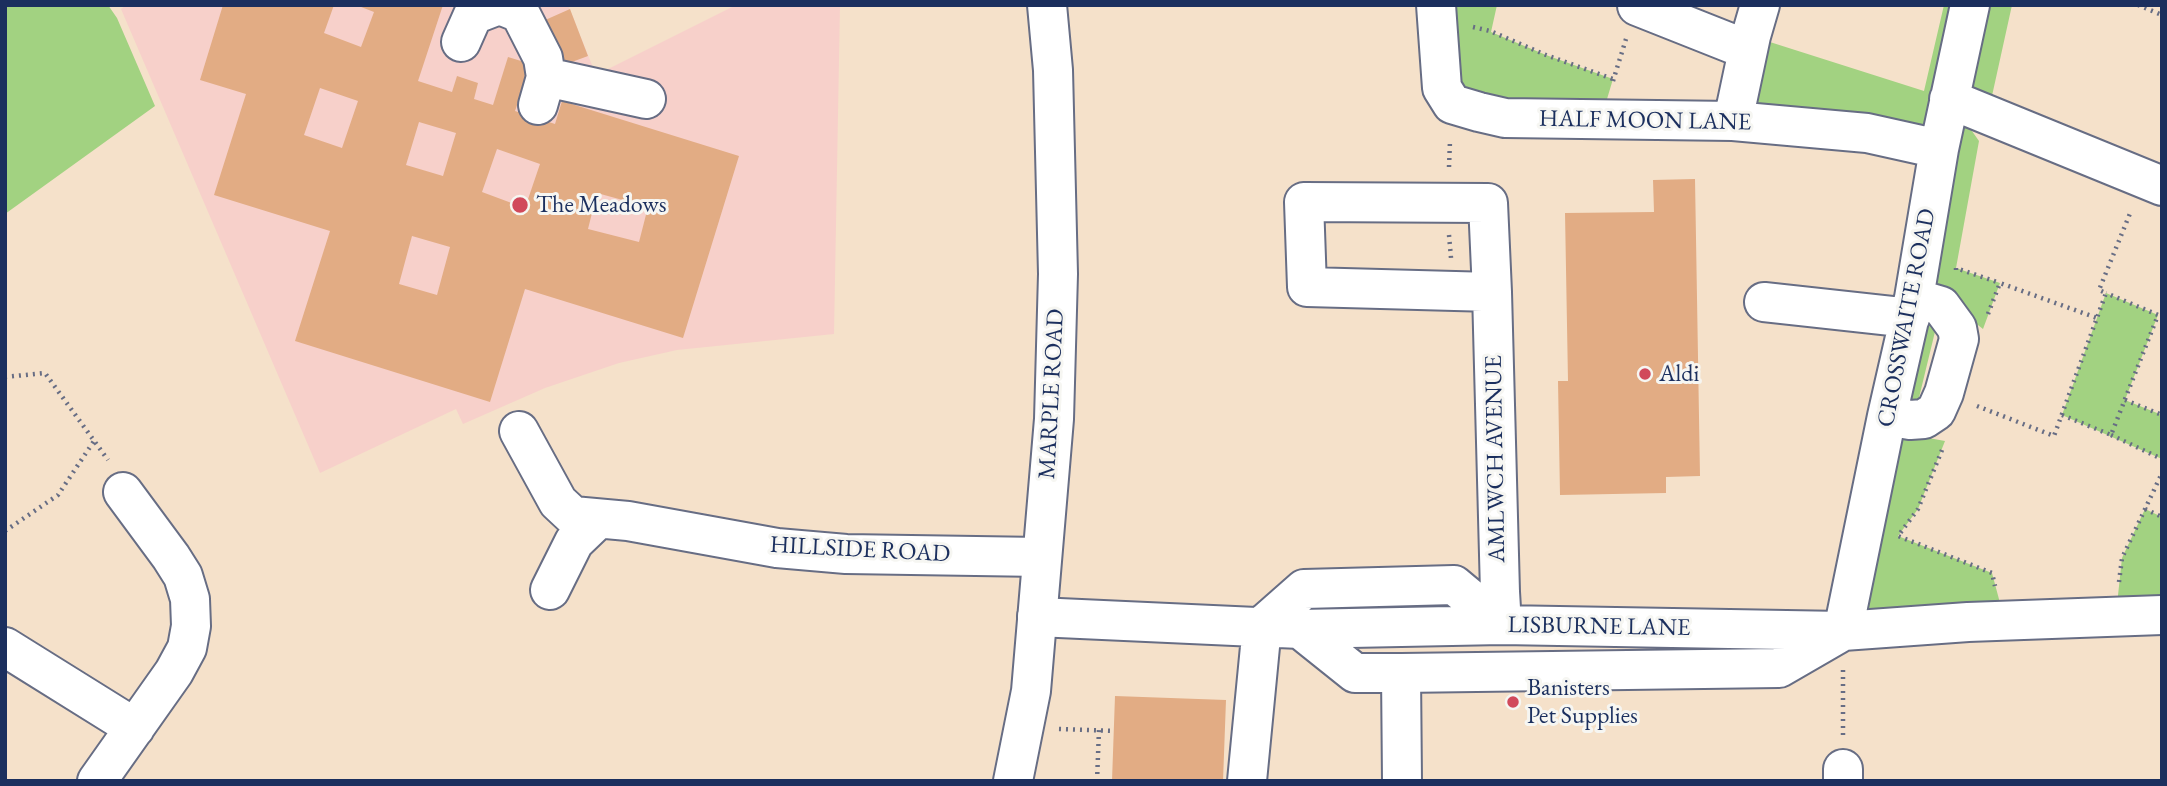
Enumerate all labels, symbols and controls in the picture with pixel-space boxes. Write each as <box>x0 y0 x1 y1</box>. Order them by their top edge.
street label: HALF MOON LANE <box>1539 105 1751 137</box>
place label: The Meadows <box>536 191 667 219</box>
marker: The Meadows <box>510 195 530 215</box>
street label: CROSSWAITE ROAD <box>1872 206 1942 430</box>
street label: MARPLE ROAD <box>1033 308 1071 480</box>
street label: AMLWCH AVENUE <box>1480 355 1512 563</box>
place label: Aldi <box>1659 360 1699 388</box>
marker: Aldi <box>1637 366 1653 382</box>
street label: HILLSIDE ROAD <box>769 531 951 569</box>
street label: LISBURNE LANE <box>1507 611 1691 643</box>
place label: Banisters Pet Supplies <box>1527 674 1638 730</box>
marker: Banisters Pet Supplies <box>1505 694 1521 710</box>

